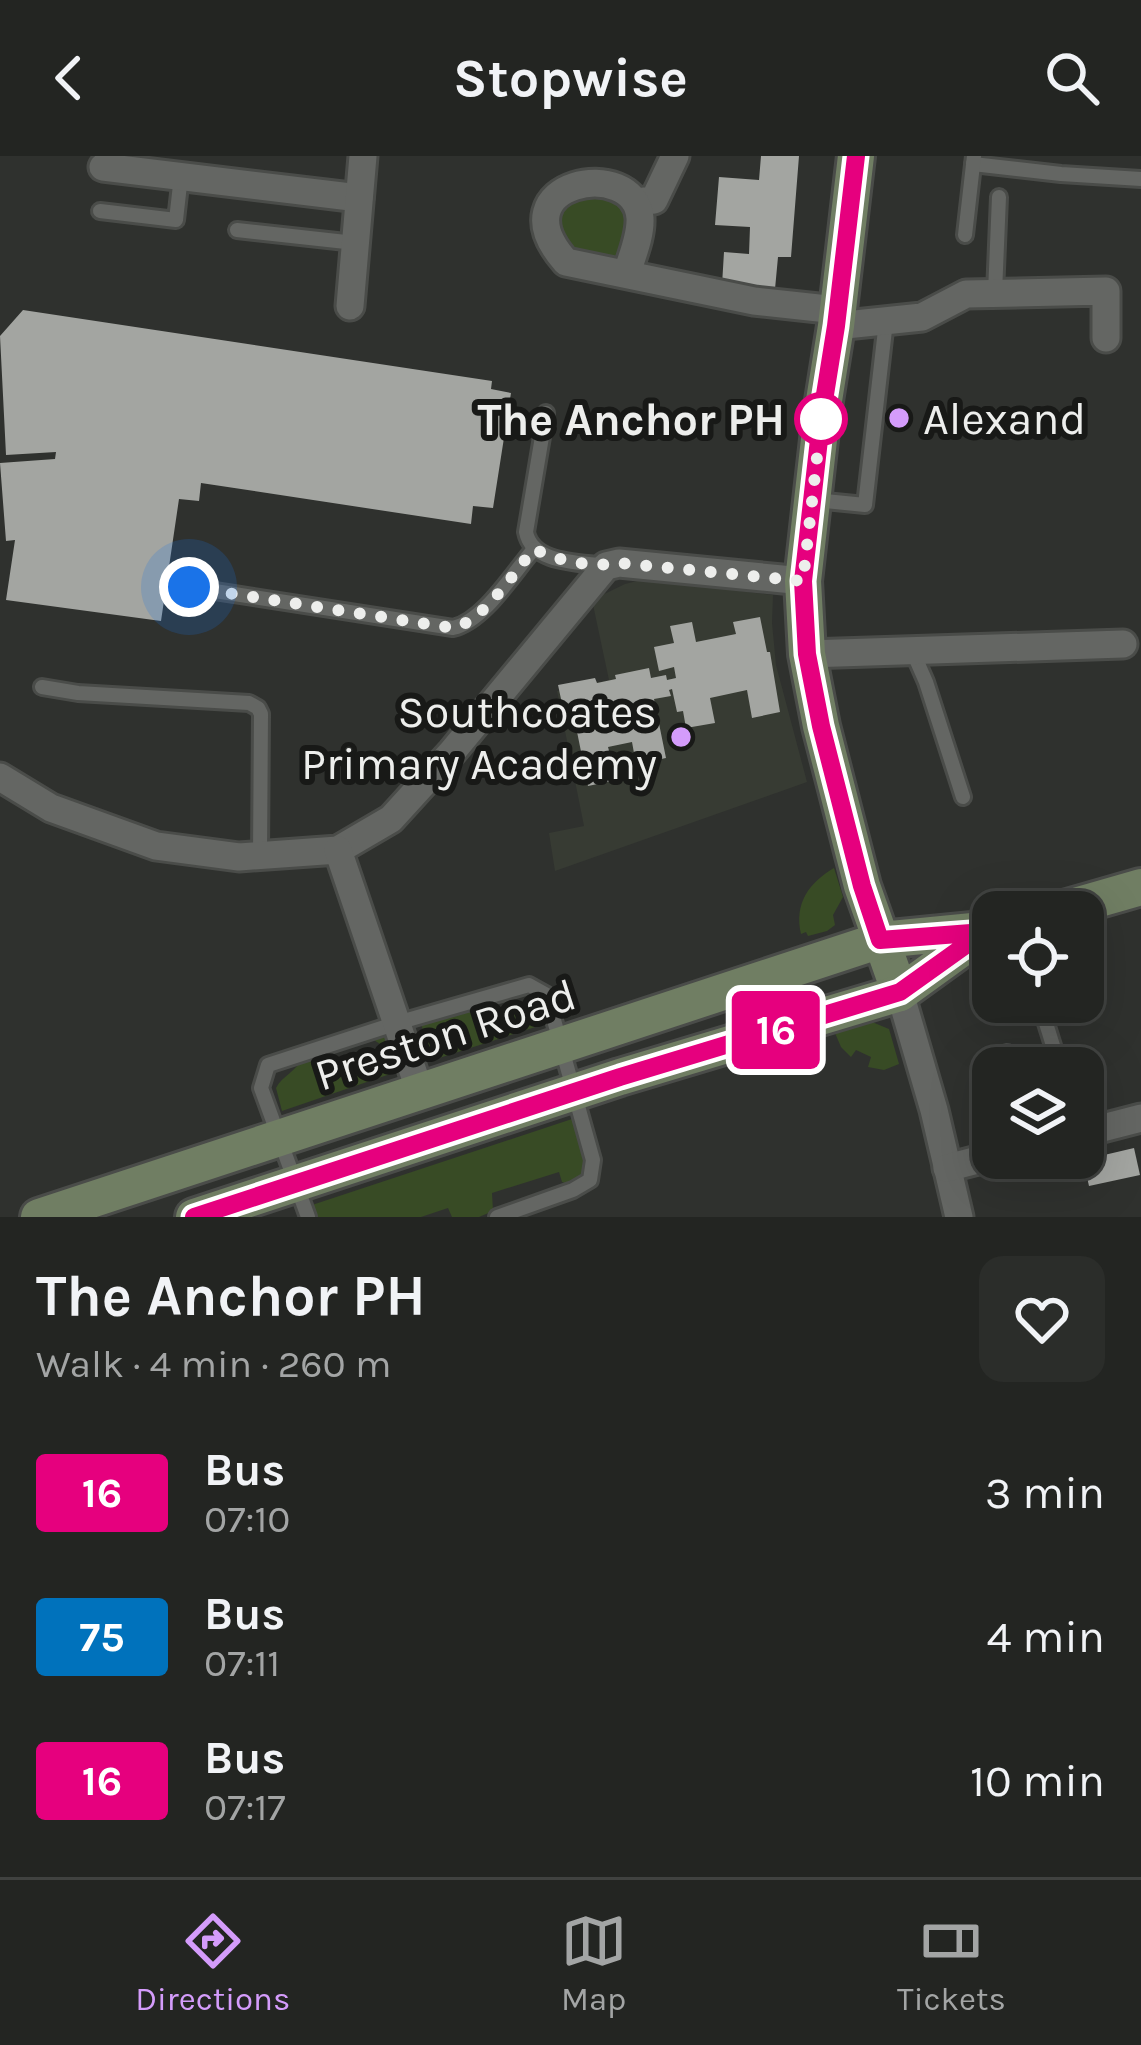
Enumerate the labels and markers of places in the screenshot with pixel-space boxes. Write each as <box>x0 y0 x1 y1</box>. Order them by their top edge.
place label: Alexand <box>923 393 1086 445</box>
place label: The Anchor PH <box>477 394 785 446</box>
marker: The Anchor PH <box>796 394 846 444</box>
marker: Alexand <box>886 405 912 431</box>
place label: Southcoates Primary Academy <box>301 686 657 791</box>
marker: Southcoates Primary Academy <box>668 724 694 750</box>

